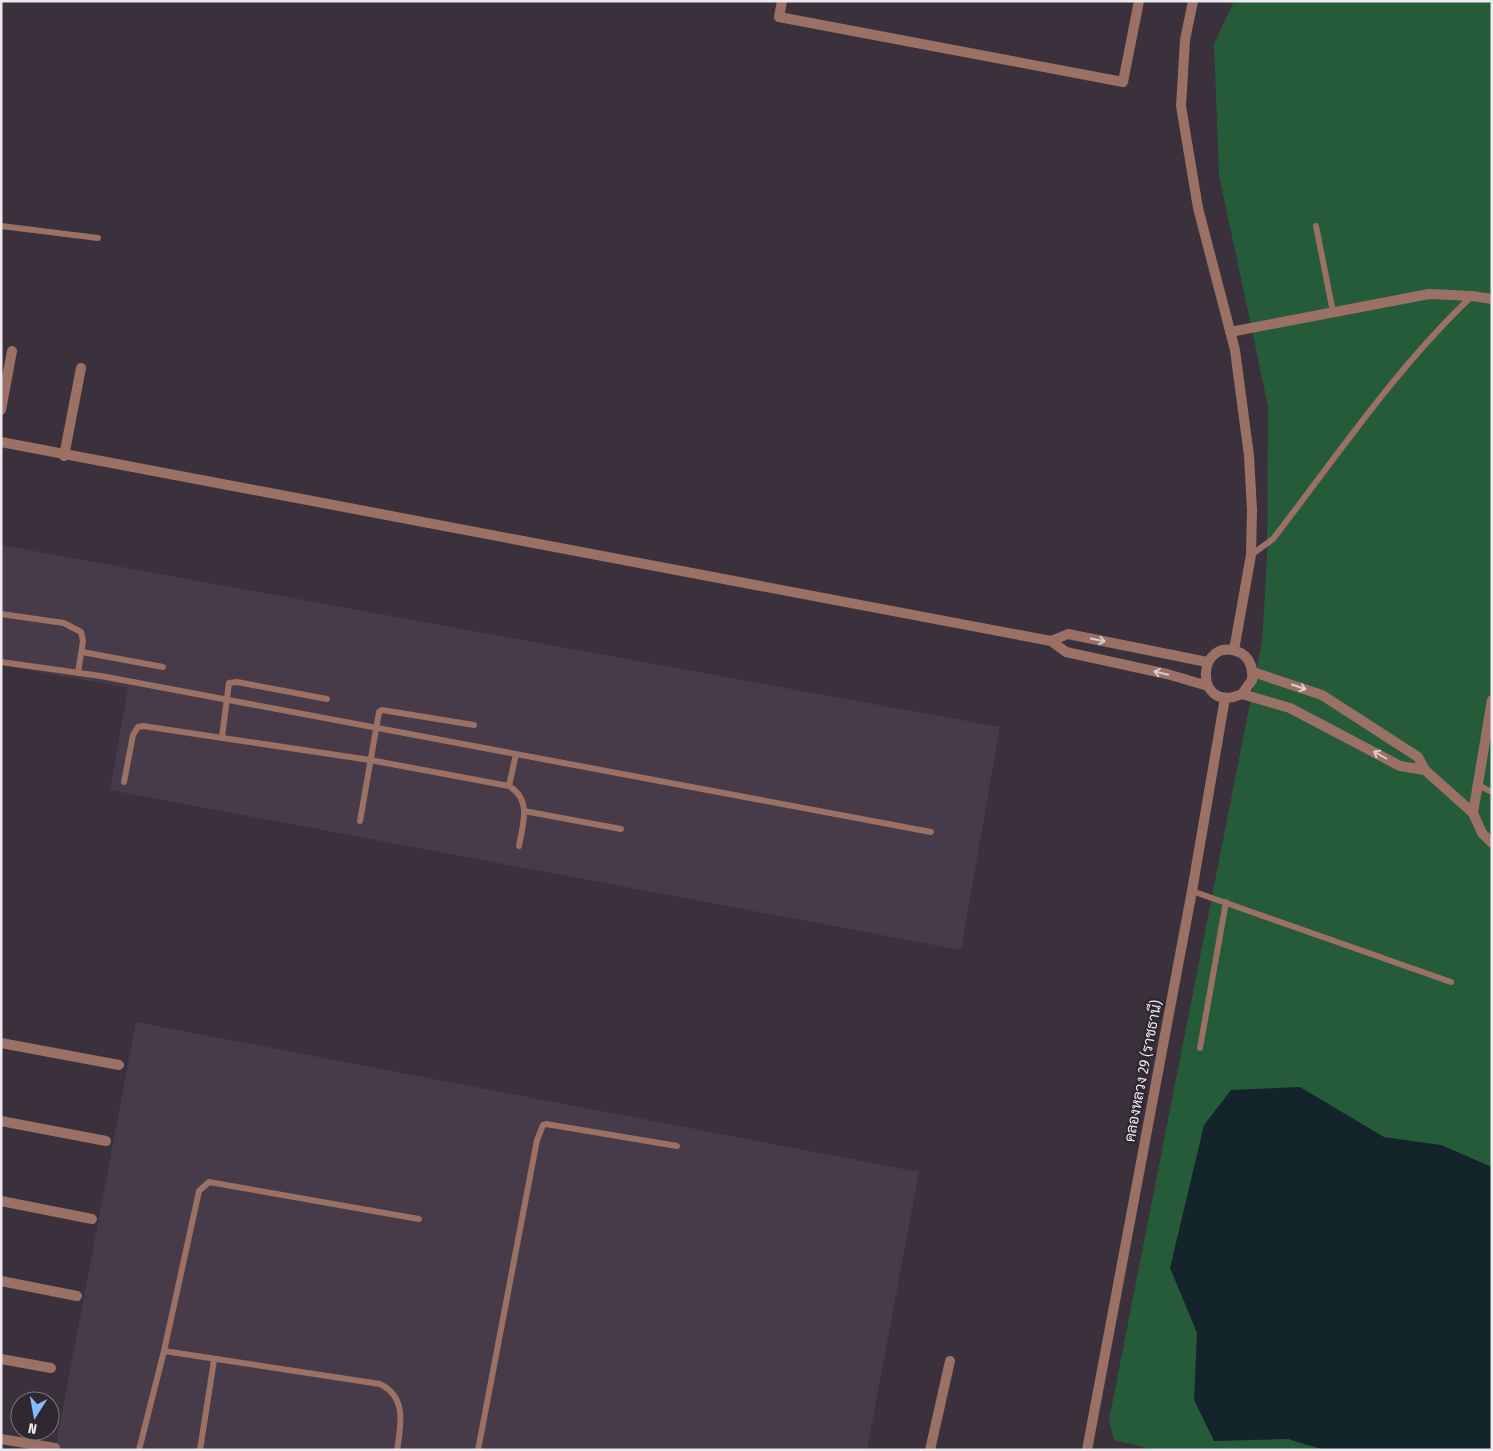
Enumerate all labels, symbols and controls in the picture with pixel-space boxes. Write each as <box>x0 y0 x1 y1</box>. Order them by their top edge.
one-way arrow <box>1089 636 1105 646</box>
one-way arrow <box>1153 668 1169 677</box>
one-way arrow <box>1291 683 1307 693</box>
one-way arrow <box>1374 749 1388 759</box>
street label: คลองหลวง 29 (ราชธานี) <box>1119 998 1166 1144</box>
north arrow <box>10 1391 60 1441</box>
text: N <box>27 1419 38 1437</box>

